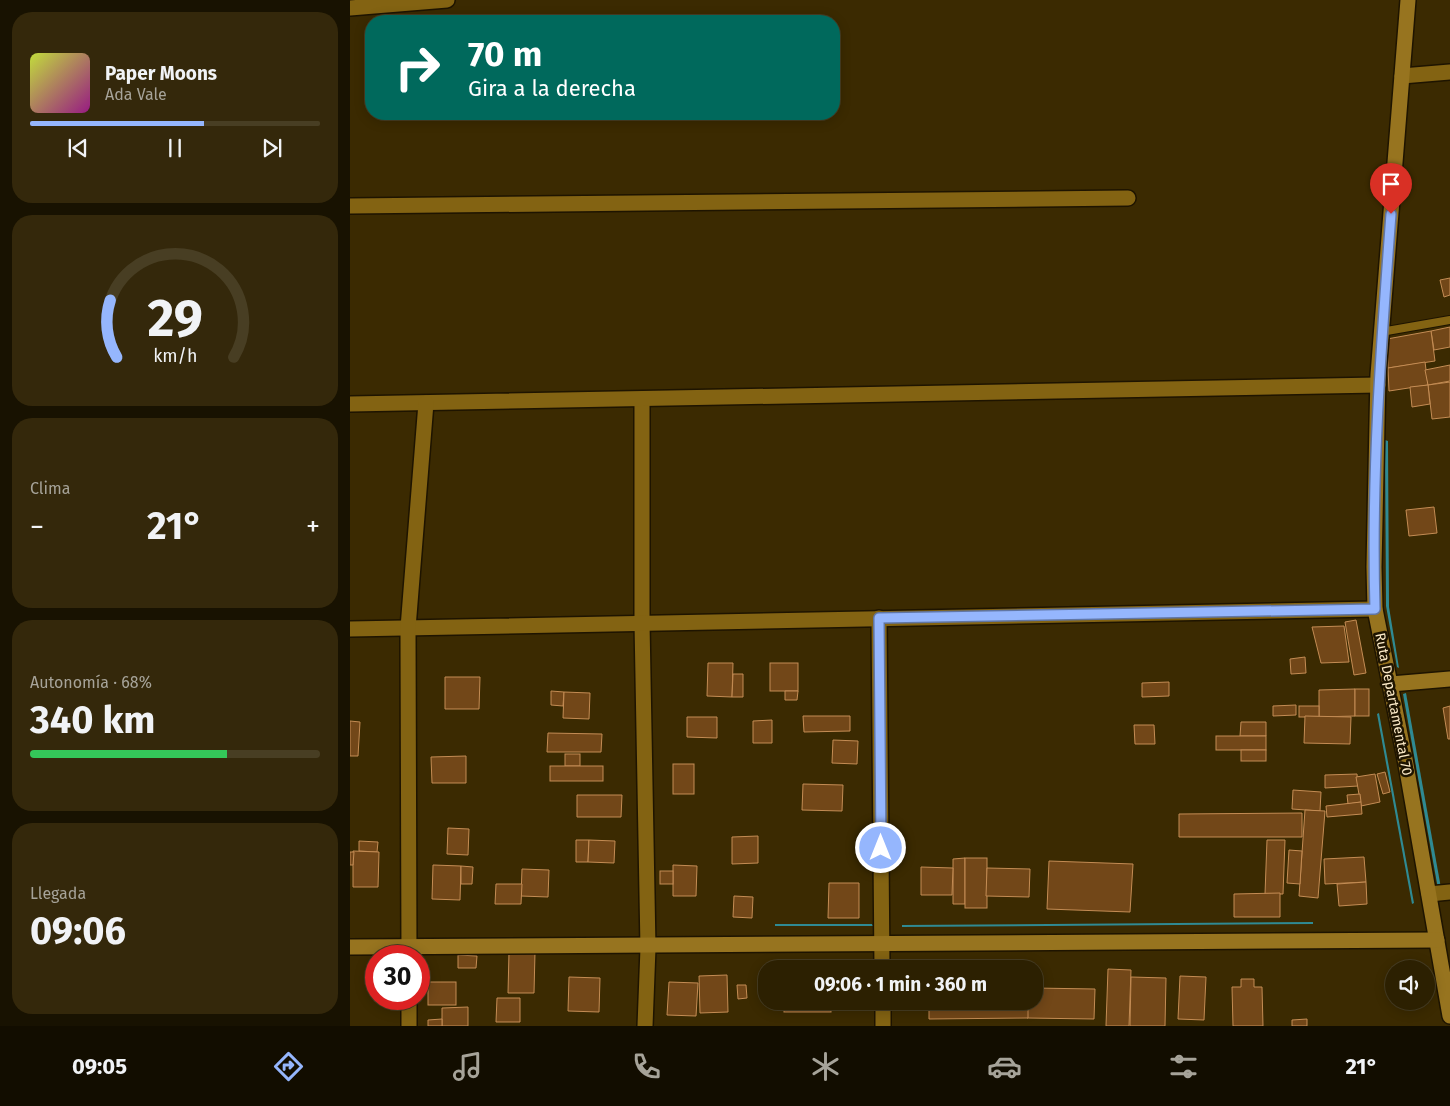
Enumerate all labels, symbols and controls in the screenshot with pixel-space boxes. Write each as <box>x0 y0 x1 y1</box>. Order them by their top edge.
text: 70 m <box>468 33 542 75</box>
icon: right <box>385 35 450 100</box>
text: Paper Moons <box>105 62 217 85</box>
text: Gira a la derecha <box>468 75 636 102</box>
text: Ada Vale <box>105 85 167 104</box>
icon: previous <box>64 134 92 162</box>
icon: pause <box>161 134 189 162</box>
icon: next <box>258 134 286 162</box>
pin <box>1370 163 1412 214</box>
icon: arrive <box>1377 170 1405 198</box>
text: 29 <box>147 287 203 350</box>
text: km/h <box>153 345 197 367</box>
text: Clima <box>30 479 70 498</box>
text: 21° <box>147 503 203 549</box>
text: − <box>30 510 44 543</box>
text: + <box>306 510 320 543</box>
street label: Ruta Departamental 70 <box>1371 631 1416 777</box>
text: Autonomía · 68% <box>30 673 152 692</box>
text: 340 km <box>30 697 155 743</box>
position arrow <box>854 821 906 873</box>
text: Llegada <box>30 884 86 903</box>
text: 09:06 <box>30 908 126 954</box>
speed limit sign: 30 <box>365 945 430 1010</box>
map controls <box>1385 960 1435 1010</box>
button: sound <box>1385 960 1435 1010</box>
text: 09:06 · 1 min · 360 m <box>814 973 987 996</box>
icon: directions <box>271 1049 306 1084</box>
icon: music <box>450 1049 485 1084</box>
icon: phone <box>629 1049 664 1084</box>
icon: climate <box>808 1049 843 1084</box>
icon: car <box>987 1049 1022 1084</box>
icon: filters <box>1166 1049 1201 1084</box>
text: 09:05 <box>72 1053 127 1080</box>
text: 21° <box>1345 1053 1378 1080</box>

